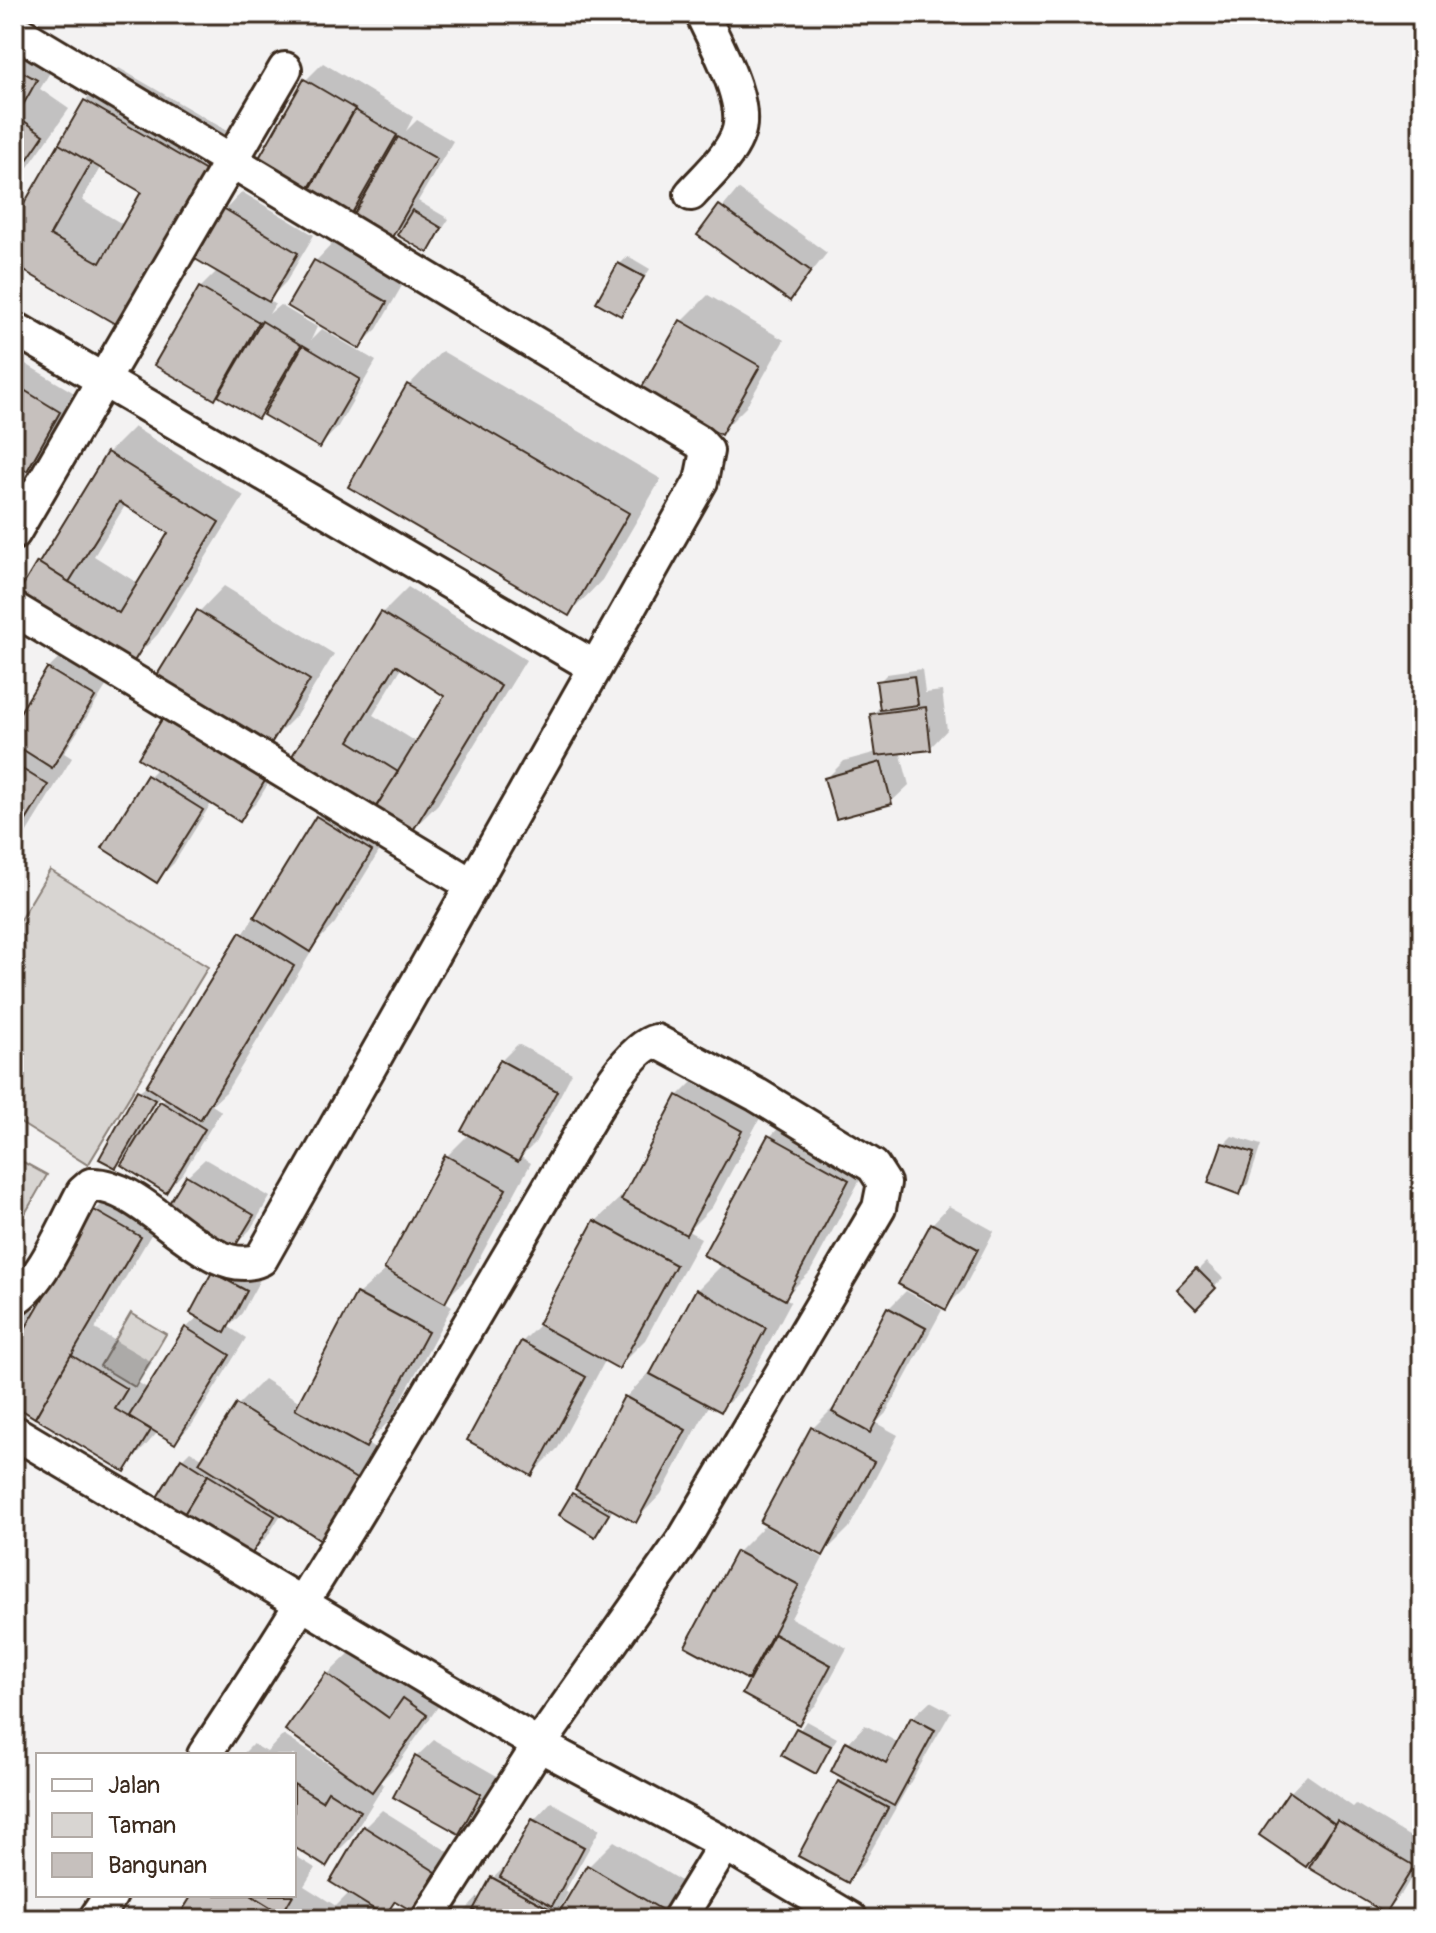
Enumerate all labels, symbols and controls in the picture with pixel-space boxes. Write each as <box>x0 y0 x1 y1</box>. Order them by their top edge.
legend <box>36 1753 296 1897</box>
text: Jalan <box>108 1771 160 1800</box>
text: Taman <box>108 1811 176 1840</box>
text: Bangunan <box>108 1851 207 1880</box>

